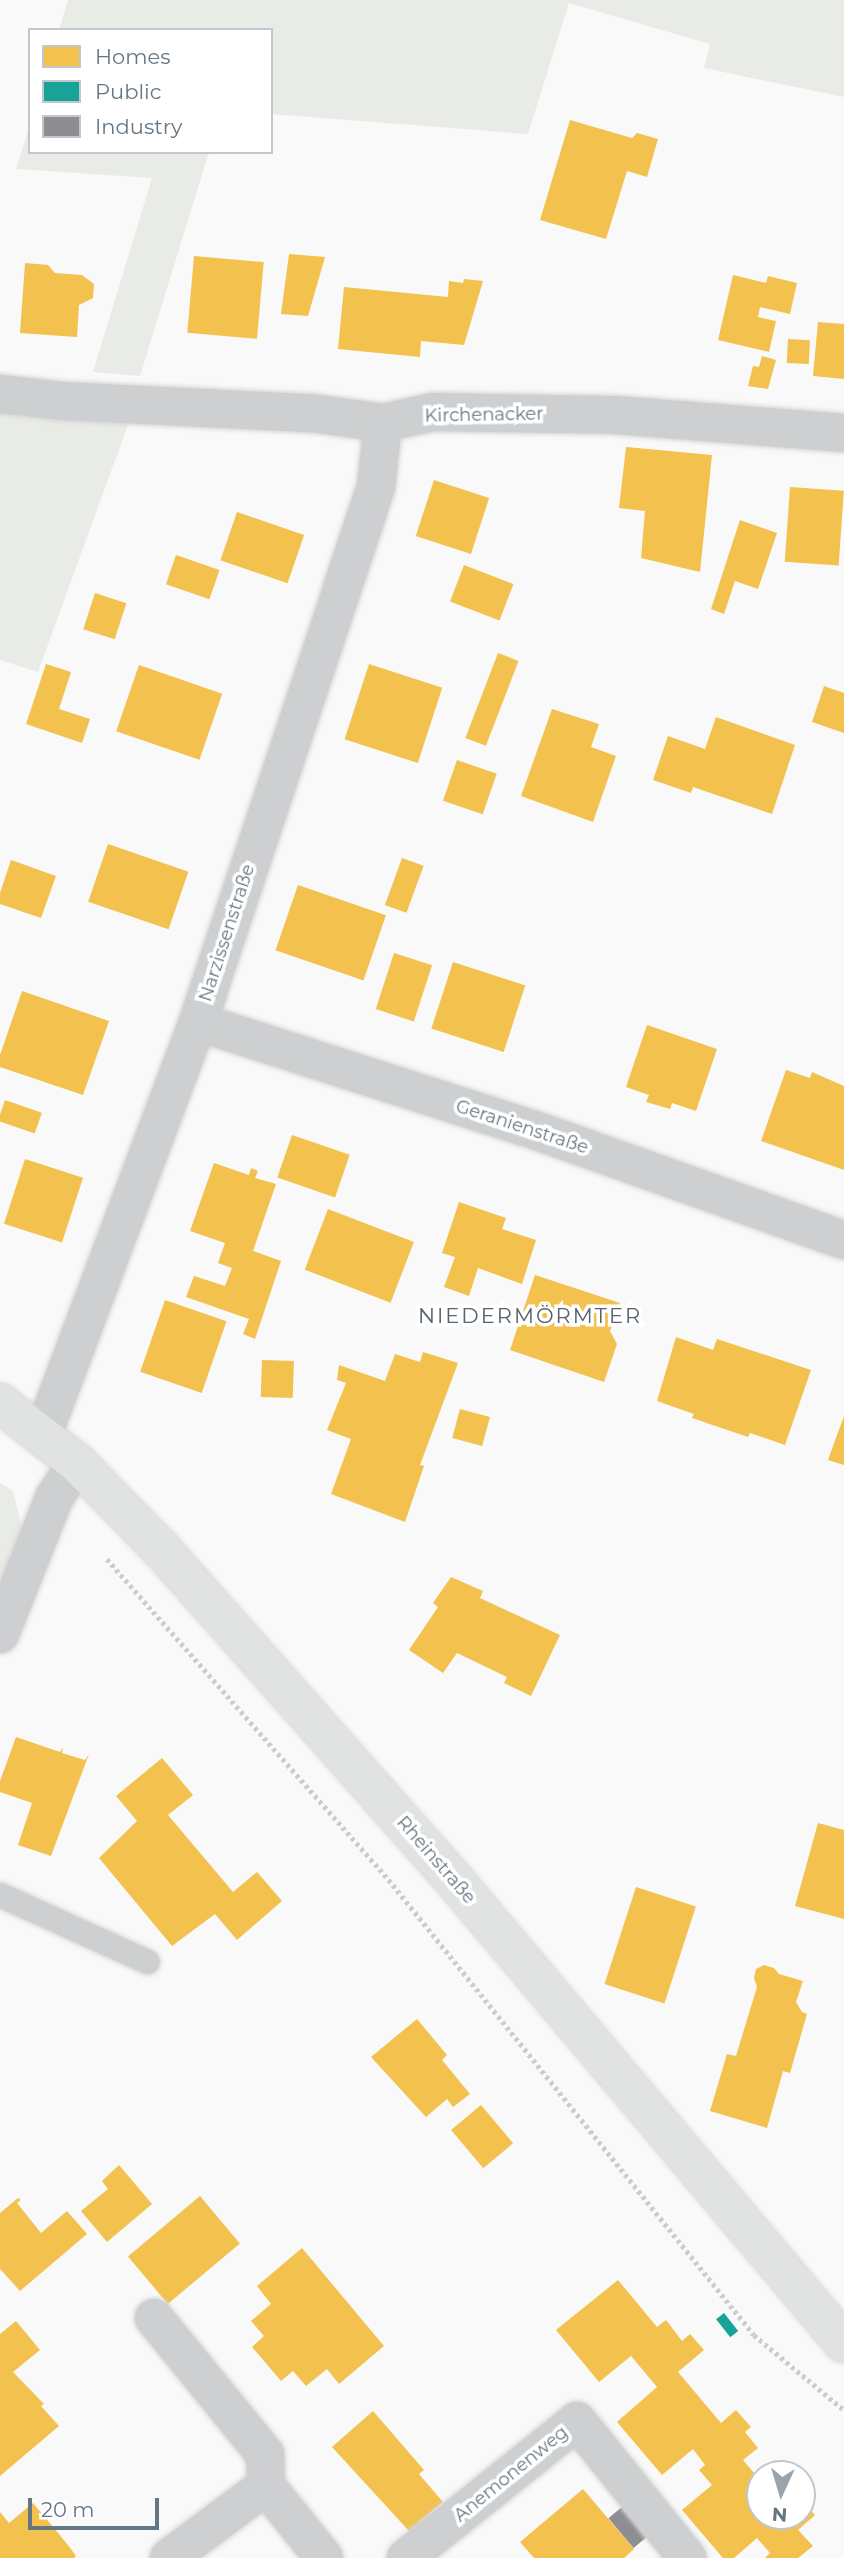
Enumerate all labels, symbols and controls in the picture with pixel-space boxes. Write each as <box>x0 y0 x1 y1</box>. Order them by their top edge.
legend <box>28 28 273 154</box>
text: Homes <box>95 44 170 69</box>
text: Public <box>95 79 162 104</box>
text: Industry <box>95 114 182 139</box>
street label: Kirchenacker <box>424 403 544 427</box>
street label: Narzissenstraße <box>195 862 259 1004</box>
street label: Geranienstraße <box>453 1095 591 1159</box>
district label: NIEDERMÖRMTER <box>420 1303 640 1329</box>
street label: Rheinstraße <box>392 1812 480 1908</box>
street label: Anemonenweg <box>450 2422 572 2526</box>
north arrow <box>746 2460 816 2530</box>
scale bar <box>32 2484 163 2528</box>
text: 20 m <box>41 2497 95 2522</box>
text: N <box>771 2502 788 2526</box>

